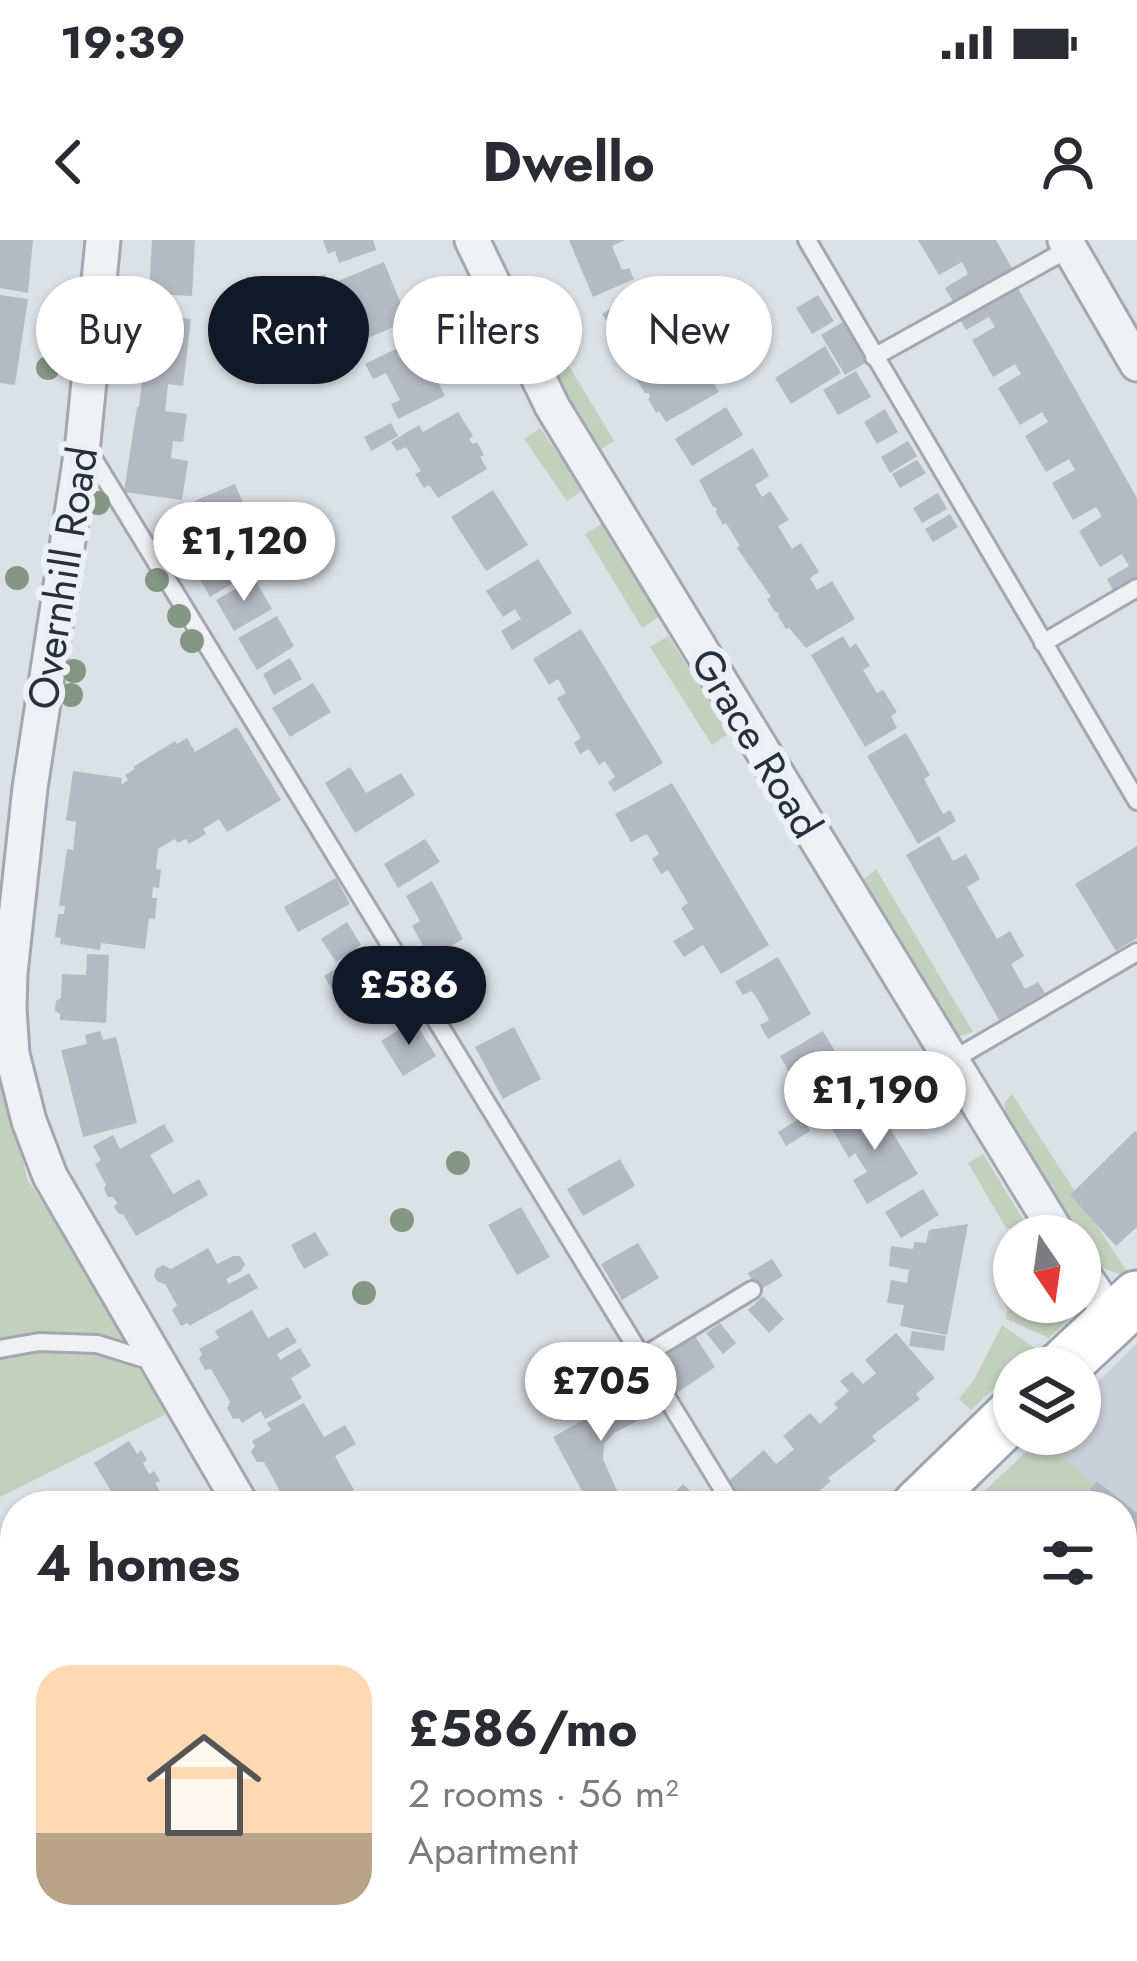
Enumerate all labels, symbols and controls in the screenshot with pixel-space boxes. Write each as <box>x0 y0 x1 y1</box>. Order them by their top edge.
text: 19:39 <box>60 10 186 75</box>
text: Dwello <box>482 123 655 201</box>
icon: back <box>36 129 102 195</box>
icon: person <box>1035 129 1101 195</box>
chip: Buy <box>36 276 184 384</box>
chip: Rent <box>208 276 369 384</box>
chip: Filters <box>393 276 582 384</box>
chip: New <box>606 276 772 384</box>
street label: Overnhill Road <box>12 442 113 714</box>
pin: £1,120 <box>146 502 342 604</box>
text: £1,120 <box>180 512 308 569</box>
street label: Grace Road <box>676 637 837 850</box>
pin: £586 <box>338 946 480 1048</box>
text: £586 <box>359 956 459 1013</box>
pin: £1,190 <box>777 1051 973 1153</box>
text: £1,190 <box>811 1061 939 1118</box>
north arrow <box>993 1215 1101 1323</box>
map controls <box>993 1215 1101 1455</box>
pin: £705 <box>530 1342 672 1444</box>
button: layers <box>993 1347 1101 1455</box>
text: £705 <box>552 1352 650 1409</box>
text: 4 homes <box>36 1526 240 1600</box>
icon: filters <box>1035 1530 1101 1596</box>
text: £586/mo <box>408 1691 638 1765</box>
icon: home <box>132 1713 276 1857</box>
text: 2 rooms · 56 m² <box>408 1765 679 1822</box>
text: Apartment <box>408 1822 578 1879</box>

